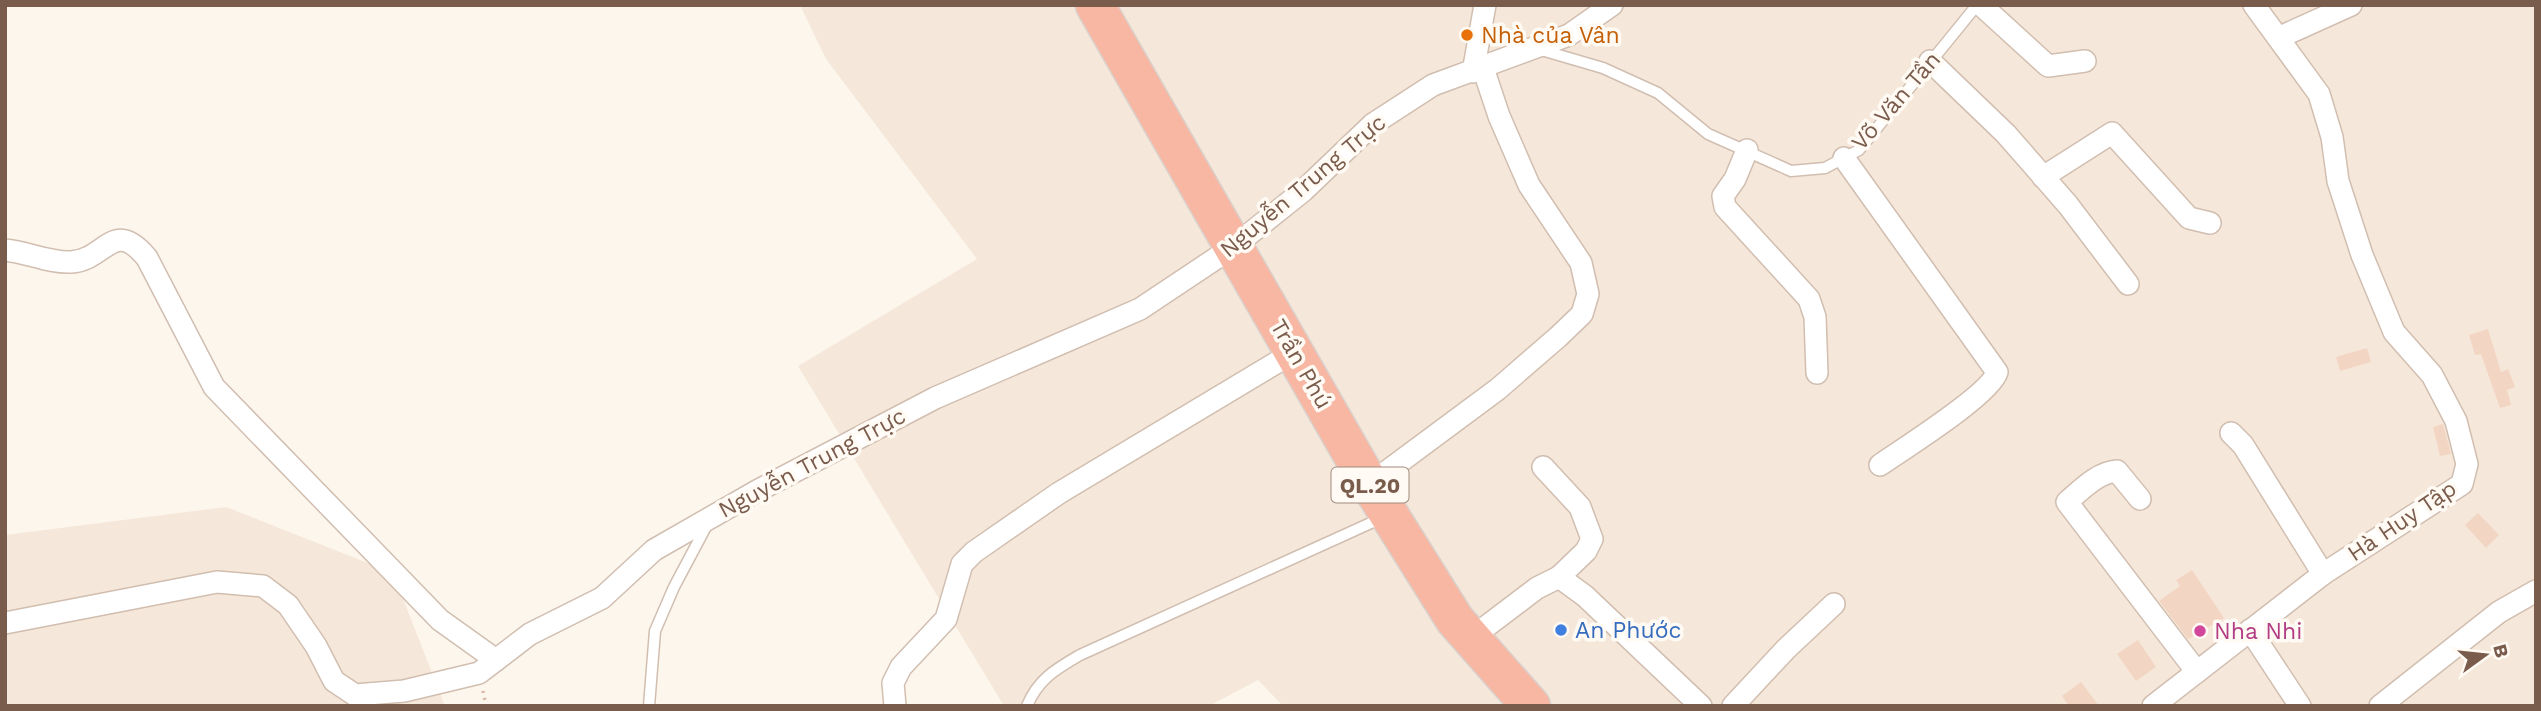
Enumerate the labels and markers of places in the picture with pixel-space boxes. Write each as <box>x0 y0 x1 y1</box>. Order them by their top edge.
place label: Nhà của Vân <box>1481 22 1620 49</box>
marker: Nhà của Vân <box>1459 27 1475 43</box>
place label: An Phước <box>1575 617 1681 644</box>
place label: Nha Nhi <box>2214 618 2302 645</box>
marker: An Phước <box>1553 622 1569 638</box>
marker: Nha Nhi <box>2192 623 2208 639</box>

